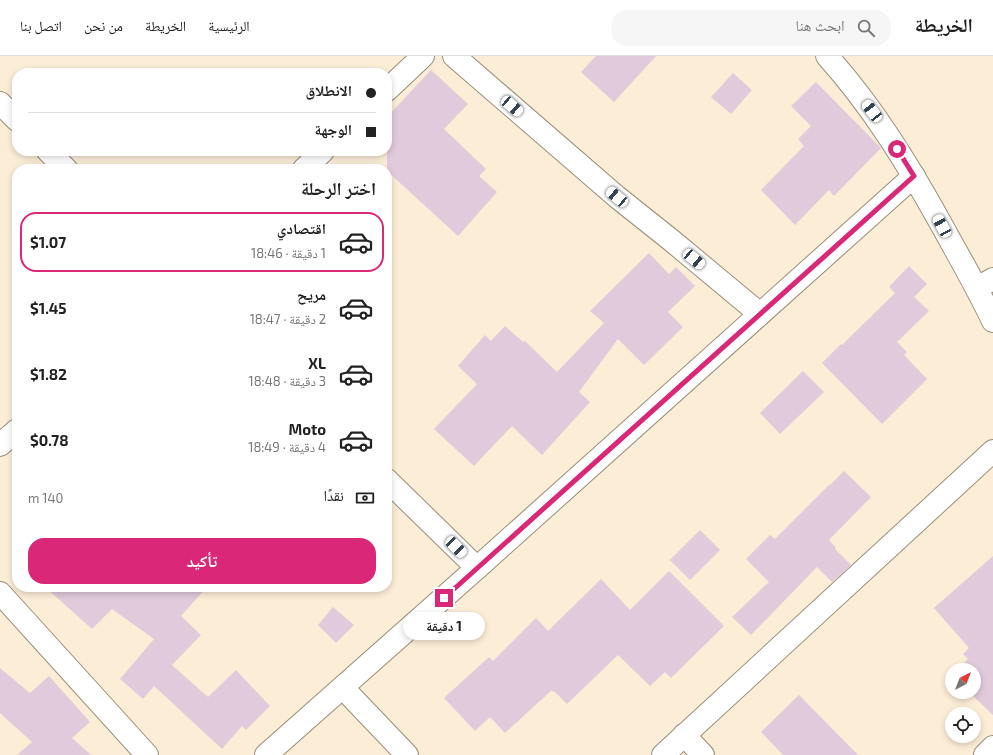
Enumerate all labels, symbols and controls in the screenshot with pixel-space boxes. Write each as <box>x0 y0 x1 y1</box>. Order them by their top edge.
search box <box>611 10 891 46</box>
text: الخريطة <box>915 13 973 36</box>
text: ابحث هنا <box>796 16 845 34</box>
text: اتصل بنا <box>20 17 62 34</box>
text: من نحن <box>84 17 123 34</box>
text: الخريطة <box>145 17 186 34</box>
text: الرئيسية <box>208 17 250 34</box>
icon: search <box>855 17 877 39</box>
text: الانطلاق <box>306 81 352 99</box>
car <box>499 94 525 118</box>
car <box>860 98 884 124</box>
text: الوجهة <box>314 120 352 138</box>
route start <box>888 140 906 158</box>
text: اختر الرحلة <box>301 177 376 199</box>
car <box>604 185 630 209</box>
car <box>931 213 953 239</box>
text: اقتصادي <box>277 219 326 237</box>
icon: car <box>338 224 374 260</box>
text: $1.07 <box>30 233 66 251</box>
text: 1 دقيقة · 18:46 <box>251 245 326 261</box>
car <box>681 247 707 271</box>
text: مريح <box>297 285 326 303</box>
icon: car <box>338 290 374 326</box>
text: $1.45 <box>30 299 67 317</box>
text: 2 دقيقة · 18:47 <box>250 311 326 327</box>
text: XL <box>308 354 326 372</box>
icon: car <box>338 356 374 392</box>
text: $1.82 <box>30 365 67 383</box>
text: 3 دقيقة · 18:48 <box>249 373 326 389</box>
text: Moto <box>288 420 326 438</box>
icon: car <box>338 422 374 458</box>
text: $0.78 <box>30 431 69 449</box>
text: 4 دقيقة · 18:49 <box>248 439 326 455</box>
text: نقدًا <box>323 486 344 504</box>
icon: cash <box>354 487 376 509</box>
text: 140 m <box>28 490 63 506</box>
car <box>443 534 469 560</box>
button: تأكيد <box>28 538 376 584</box>
route end <box>435 589 453 607</box>
callout: 1 دقيقة <box>403 612 485 640</box>
text: 1 دقيقة <box>426 618 462 634</box>
north arrow <box>945 663 981 699</box>
map controls <box>945 663 981 743</box>
button: locate <box>945 707 981 743</box>

